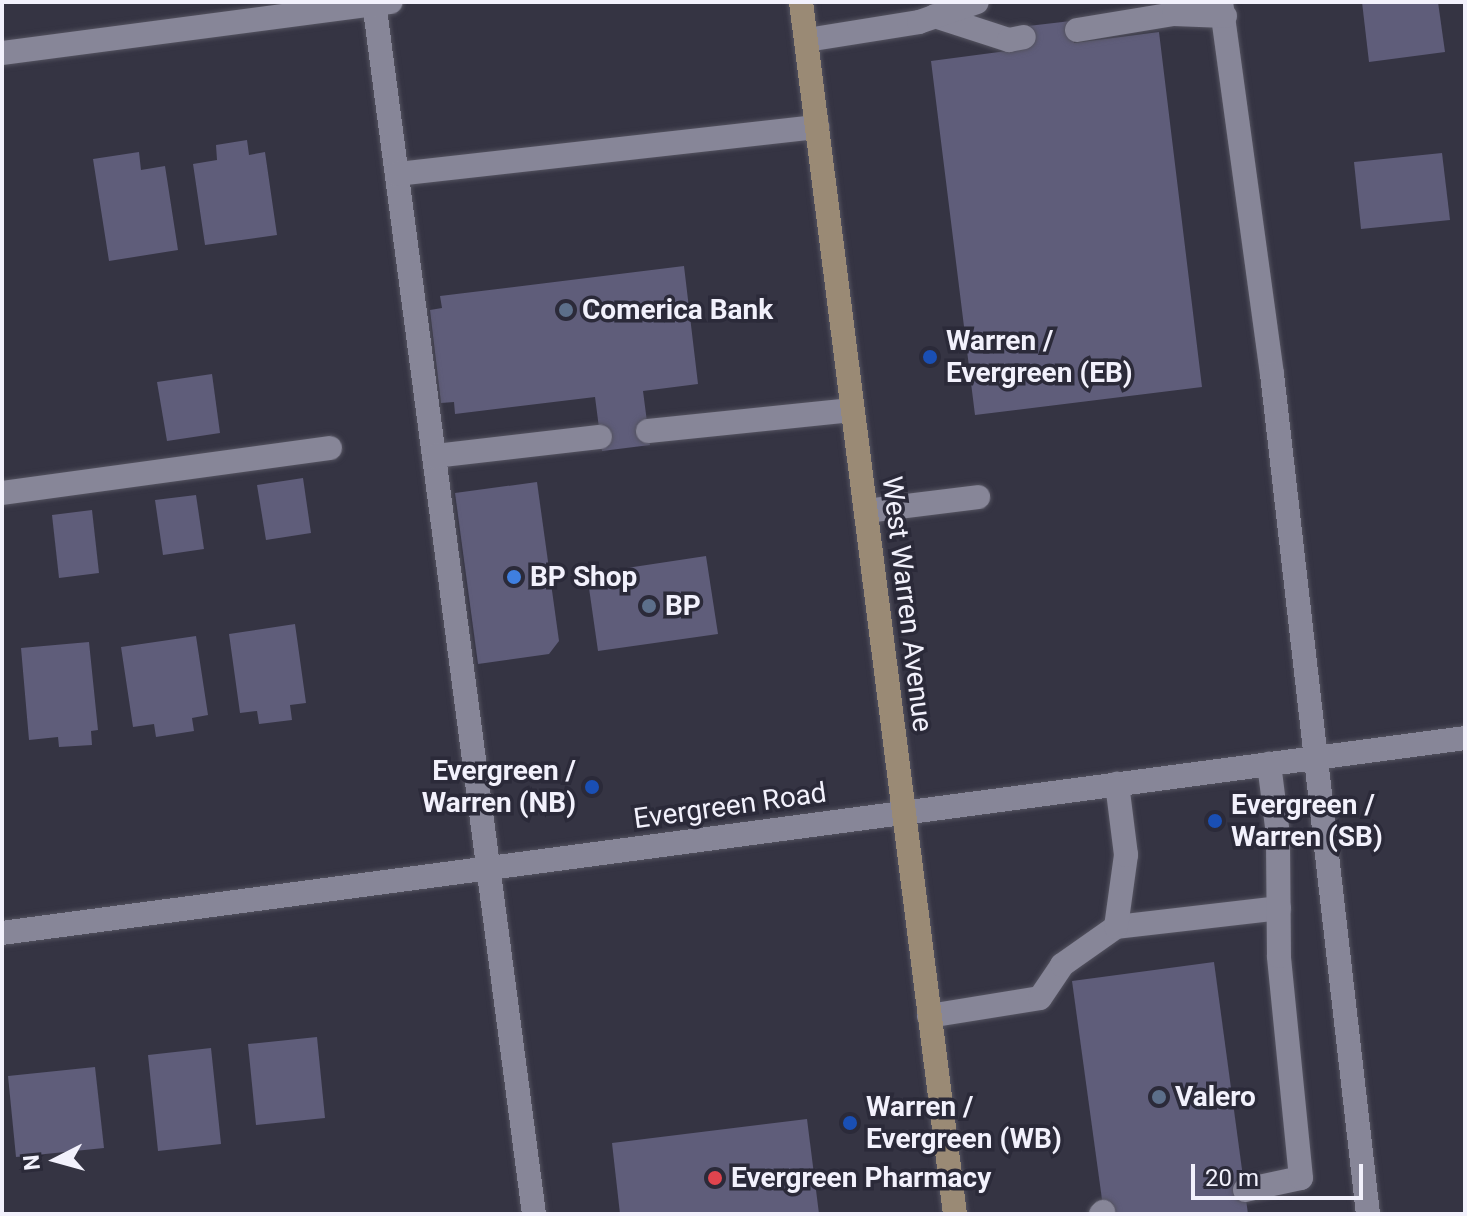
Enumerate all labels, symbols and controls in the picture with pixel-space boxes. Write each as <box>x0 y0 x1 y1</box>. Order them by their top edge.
place label: Comerica Bank <box>582 293 773 327</box>
marker: Comerica Bank <box>557 301 575 319</box>
place label: Warren / Evergreen (EB) <box>946 324 1133 390</box>
marker: Warren / Evergreen (EB) <box>921 348 939 366</box>
street label: West Warren Avenue <box>875 474 939 734</box>
place label: BP Shop <box>530 560 637 594</box>
marker: BP Shop <box>505 568 523 586</box>
place label: BP <box>665 589 701 623</box>
marker: BP <box>640 597 658 615</box>
place label: Evergreen / Warren (NB) <box>422 754 576 820</box>
street label: Evergreen Road <box>631 776 829 836</box>
marker: Evergreen / Warren (NB) <box>583 778 601 796</box>
place label: Evergreen / Warren (SB) <box>1231 788 1383 854</box>
marker: Evergreen / Warren (SB) <box>1206 812 1224 830</box>
place label: Valero <box>1175 1080 1256 1114</box>
marker: Valero <box>1150 1088 1168 1106</box>
place label: Warren / Evergreen (WB) <box>866 1090 1062 1156</box>
marker: Warren / Evergreen (WB) <box>841 1114 859 1132</box>
north arrow <box>16 1120 96 1200</box>
scale bar <box>1195 1148 1367 1198</box>
text: N <box>18 1154 45 1172</box>
place label: Evergreen Pharmacy <box>731 1161 991 1195</box>
text: 20 m <box>1205 1164 1259 1192</box>
marker: Evergreen Pharmacy <box>706 1169 724 1187</box>

